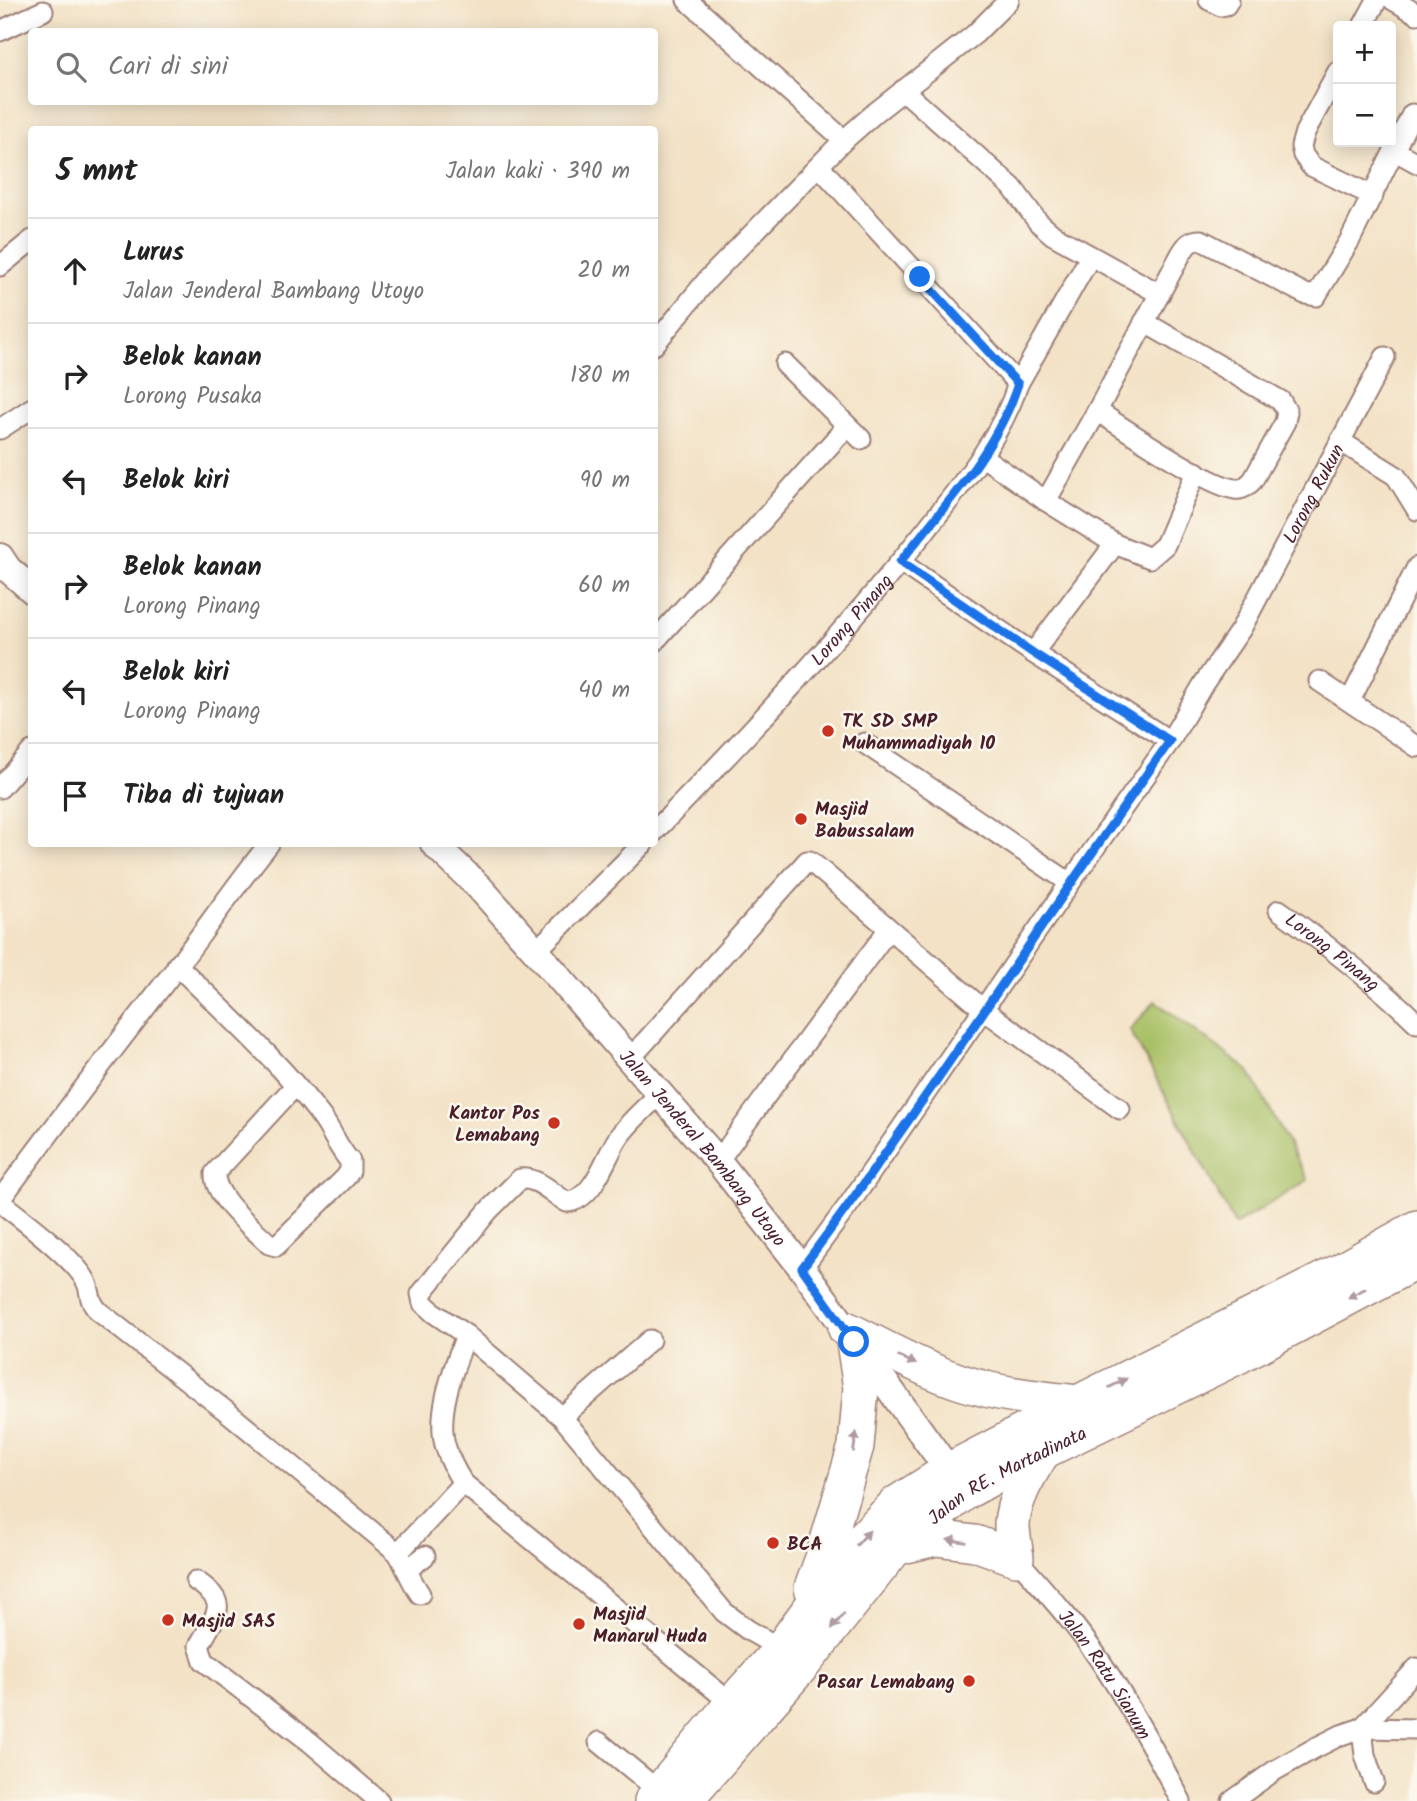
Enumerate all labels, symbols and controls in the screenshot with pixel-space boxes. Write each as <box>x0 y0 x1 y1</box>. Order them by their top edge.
map controls <box>1333 21 1396 147</box>
button: + <box>1333 21 1396 84</box>
search box <box>28 28 658 105</box>
text: Cari di sini <box>108 46 228 88</box>
icon: search <box>52 48 90 86</box>
button: − <box>1333 84 1396 147</box>
text: 5 mnt <box>56 148 137 196</box>
text: Jalan kaki · 390 m <box>445 154 630 190</box>
text: Lurus <box>123 232 184 274</box>
icon: ahead <box>56 252 94 290</box>
text: 20 m <box>578 253 630 289</box>
route end <box>904 261 935 292</box>
text: Jalan Jenderal Bambang Utoyo <box>123 274 424 310</box>
text: Belok kanan <box>123 337 262 379</box>
icon: right <box>56 357 94 395</box>
text: 180 m <box>570 358 630 394</box>
text: Lorong Pusaka <box>123 379 262 415</box>
street label: Lorong Rukun <box>1276 439 1353 550</box>
text: Belok kiri <box>123 460 229 502</box>
icon: left <box>56 462 94 500</box>
text: 90 m <box>580 463 630 499</box>
text: Belok kanan <box>123 547 262 589</box>
icon: right <box>56 567 94 605</box>
text: 60 m <box>578 568 630 604</box>
street label: Lorong Pinang <box>804 568 901 674</box>
text: Lorong Pinang <box>123 589 261 625</box>
text: Belok kiri <box>123 652 229 694</box>
icon: left <box>56 672 94 710</box>
text: 40 m <box>578 673 630 709</box>
text: Lorong Pinang <box>123 694 261 730</box>
place label: TK SD SMP Muhammadiyah 10 <box>842 707 995 759</box>
marker: TK SD SMP Muhammadiyah 10 <box>820 723 836 739</box>
text: Tiba di tujuan <box>123 775 284 817</box>
icon: arrive <box>56 777 94 815</box>
place label: Masjid Babussalam <box>815 795 914 847</box>
marker: Masjid Babussalam <box>793 811 809 827</box>
street label: Lorong Pinang <box>1278 906 1386 1000</box>
street label: Jalan Jenderal Bambang Utoyo <box>611 1043 793 1254</box>
place label: Kantor Pos Lemabang <box>449 1099 540 1151</box>
marker: Kantor Pos Lemabang <box>546 1115 562 1131</box>
one-way arrow <box>1347 1287 1367 1299</box>
route start <box>838 1326 869 1357</box>
one-way arrow <box>897 1354 917 1365</box>
one-way arrow <box>1108 1377 1128 1388</box>
street label: Jalan RE. Martadinata <box>922 1419 1092 1533</box>
one-way arrow <box>850 1431 861 1453</box>
place label: BCA <box>787 1530 823 1560</box>
one-way arrow <box>854 1530 870 1547</box>
marker: BCA <box>765 1535 781 1551</box>
one-way arrow <box>946 1535 968 1546</box>
place label: Masjid Manarul Huda <box>593 1600 708 1652</box>
street label: Jalan Ratu Sianum <box>1050 1604 1158 1746</box>
place label: Masjid SAS <box>182 1607 276 1637</box>
one-way arrow <box>830 1611 845 1629</box>
marker: Masjid SAS <box>160 1612 176 1628</box>
marker: Masjid Manarul Huda <box>571 1616 587 1632</box>
place label: Pasar Lemabang <box>817 1668 955 1698</box>
marker: Pasar Lemabang <box>961 1673 977 1689</box>

